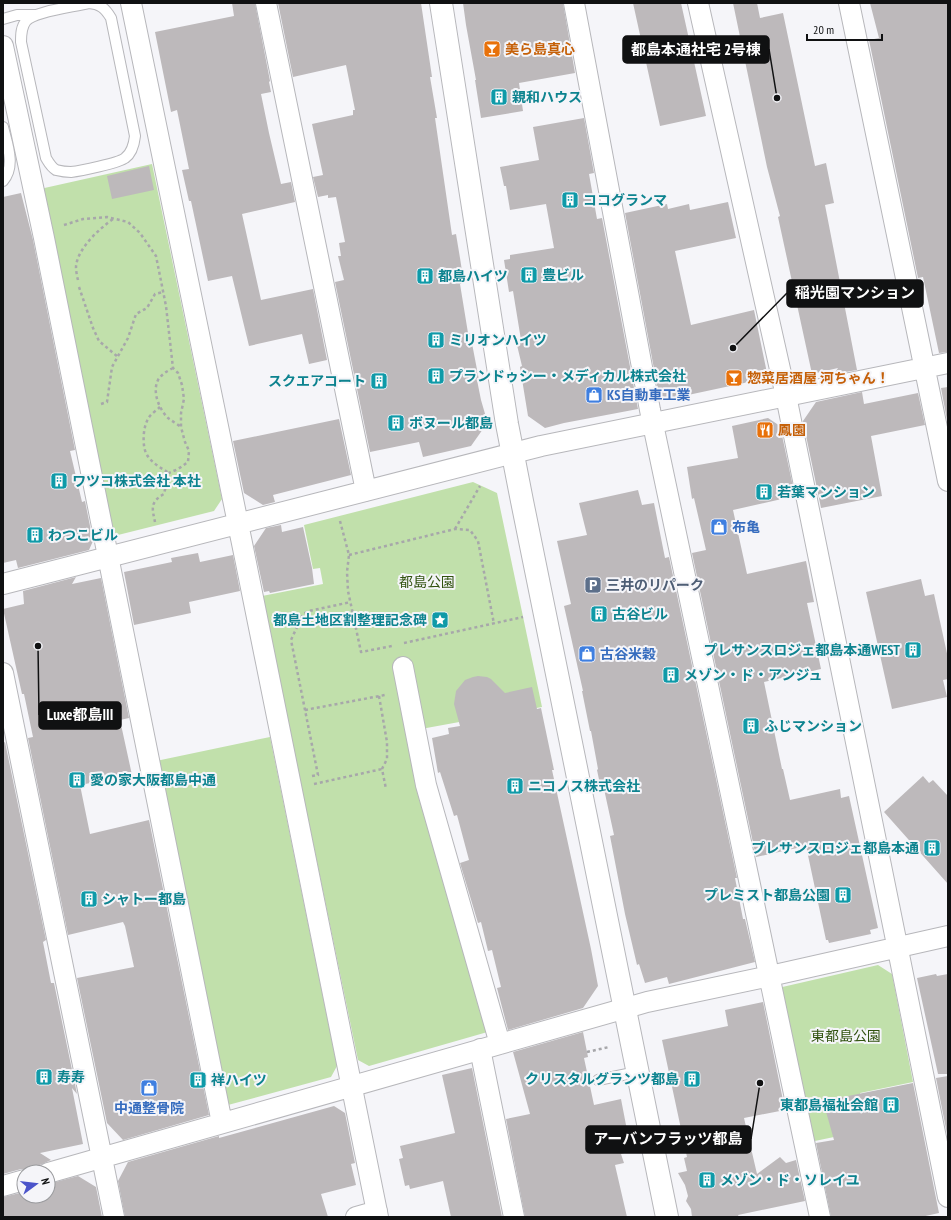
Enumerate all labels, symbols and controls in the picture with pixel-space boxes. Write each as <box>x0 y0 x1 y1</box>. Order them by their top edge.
scale bar <box>807 16 882 42</box>
text: 20 m <box>813 22 834 37</box>
callout: 都島本通社宅 2号棟 <box>623 36 769 63</box>
bar icon: 美ら島真心 <box>482 39 502 59</box>
place label: 美ら島真心 <box>505 40 575 58</box>
text: 都島本通社宅 2号棟 <box>631 40 761 59</box>
building icon: 親和ハウス <box>489 87 509 107</box>
place label: 親和ハウス <box>512 88 582 106</box>
building icon: ココグランマ <box>560 190 580 210</box>
place label: ココグランマ <box>583 191 667 209</box>
building icon: 豊ビル <box>519 265 539 285</box>
building icon: 都島ハイツ <box>415 266 435 286</box>
place label: 豊ビル <box>542 266 584 284</box>
place label: 都島ハイツ <box>438 267 508 285</box>
callout: 稲光園マンション <box>787 280 923 307</box>
text: 稲光園マンション <box>795 283 915 302</box>
building icon: ミリオンハイツ <box>426 330 446 350</box>
place label: ミリオンハイツ <box>449 331 547 349</box>
building icon: プランドゥシー・メディカル株式会社 <box>426 366 446 386</box>
place label: プランドゥシー・メディカル株式会社 <box>449 367 686 385</box>
bar icon: 惣菜居酒屋 河ちゃん！ <box>724 368 744 388</box>
place label: 惣菜居酒屋 河ちゃん！ <box>747 369 890 387</box>
building icon: スクエアコート <box>369 371 389 391</box>
place label: スクエアコート <box>268 372 366 390</box>
shop icon: KS自動車工業 <box>584 385 604 405</box>
place label: KS自動車工業 <box>607 386 690 404</box>
building icon: ボヌール都島 <box>386 413 406 433</box>
place label: ボヌール都島 <box>409 414 493 432</box>
restaurant icon: 鳳園 <box>755 420 775 440</box>
place label: 鳳園 <box>778 421 806 439</box>
building icon: ワツコ株式会社 本社 <box>49 471 69 491</box>
place label: ワツコ株式会社 本社 <box>72 472 201 490</box>
building icon: 若葉マンション <box>754 482 774 502</box>
place label: 若葉マンション <box>777 483 875 501</box>
shop icon: 布亀 <box>709 517 729 537</box>
place label: 布亀 <box>732 518 760 536</box>
building icon: わつこビル <box>25 525 45 545</box>
place label: わつこビル <box>48 526 118 544</box>
park label: 都島公園 <box>399 573 455 591</box>
parking icon: 三井のリパーク <box>583 575 603 595</box>
place label: 三井のリパーク <box>606 576 704 594</box>
building icon: 古谷ビル <box>589 604 609 624</box>
place label: 古谷ビル <box>612 605 668 623</box>
place icon: 都島土地区割整理記念碑 <box>430 610 450 630</box>
place label: 都島土地区割整理記念碑 <box>273 611 427 629</box>
building icon: プレサンスロジェ都島本通WEST <box>903 640 923 660</box>
place label: プレサンスロジェ都島本通WEST <box>703 641 900 659</box>
shop icon: 古谷米穀 <box>577 644 597 664</box>
place label: 古谷米穀 <box>600 645 656 663</box>
building icon: メゾン・ド・アンジュ <box>661 665 681 685</box>
place label: メゾン・ド・アンジュ <box>684 666 822 684</box>
callout: Luxe都島III <box>39 702 121 729</box>
text: Luxe都島III <box>47 705 113 724</box>
building icon: ふじマンション <box>741 716 761 736</box>
place label: ふじマンション <box>764 717 862 735</box>
building icon: 愛の家大阪都島中通 <box>67 770 87 790</box>
place label: 愛の家大阪都島中通 <box>90 771 216 789</box>
building icon: ニコノス株式会社 <box>505 776 525 796</box>
place label: ニコノス株式会社 <box>528 777 640 795</box>
building icon: プレサンスロジェ都島本通 <box>922 838 942 858</box>
place label: プレサンスロジェ都島本通 <box>751 839 919 857</box>
building icon: プレミスト都島公園 <box>833 885 853 905</box>
place label: プレミスト都島公園 <box>704 886 830 904</box>
building icon: シャトー都島 <box>79 889 99 909</box>
place label: シャトー都島 <box>102 890 186 908</box>
park label: 東都島公園 <box>811 1027 881 1045</box>
building icon: 寿寿 <box>34 1067 54 1087</box>
place label: 寿寿 <box>57 1068 85 1086</box>
building icon: クリスタルグランツ都島 <box>682 1069 702 1089</box>
building icon: 祥ハイツ <box>188 1070 208 1090</box>
place label: クリスタルグランツ都島 <box>525 1070 679 1088</box>
place label: 祥ハイツ <box>211 1071 267 1089</box>
shop icon: 中通整骨院 <box>139 1078 159 1098</box>
building icon: 東都島福祉会館 <box>881 1095 901 1115</box>
place label: 東都島福祉会館 <box>780 1096 878 1114</box>
place label: 中通整骨院 <box>114 1099 184 1117</box>
callout: アーバンフラッツ都島 <box>586 1126 751 1153</box>
text: アーバンフラッツ都島 <box>593 1129 743 1148</box>
north arrow <box>16 1164 56 1204</box>
building icon: メゾン・ド・ソレイユ <box>697 1170 717 1190</box>
place label: メゾン・ド・ソレイユ <box>720 1171 860 1189</box>
text: N <box>38 1177 53 1186</box>

